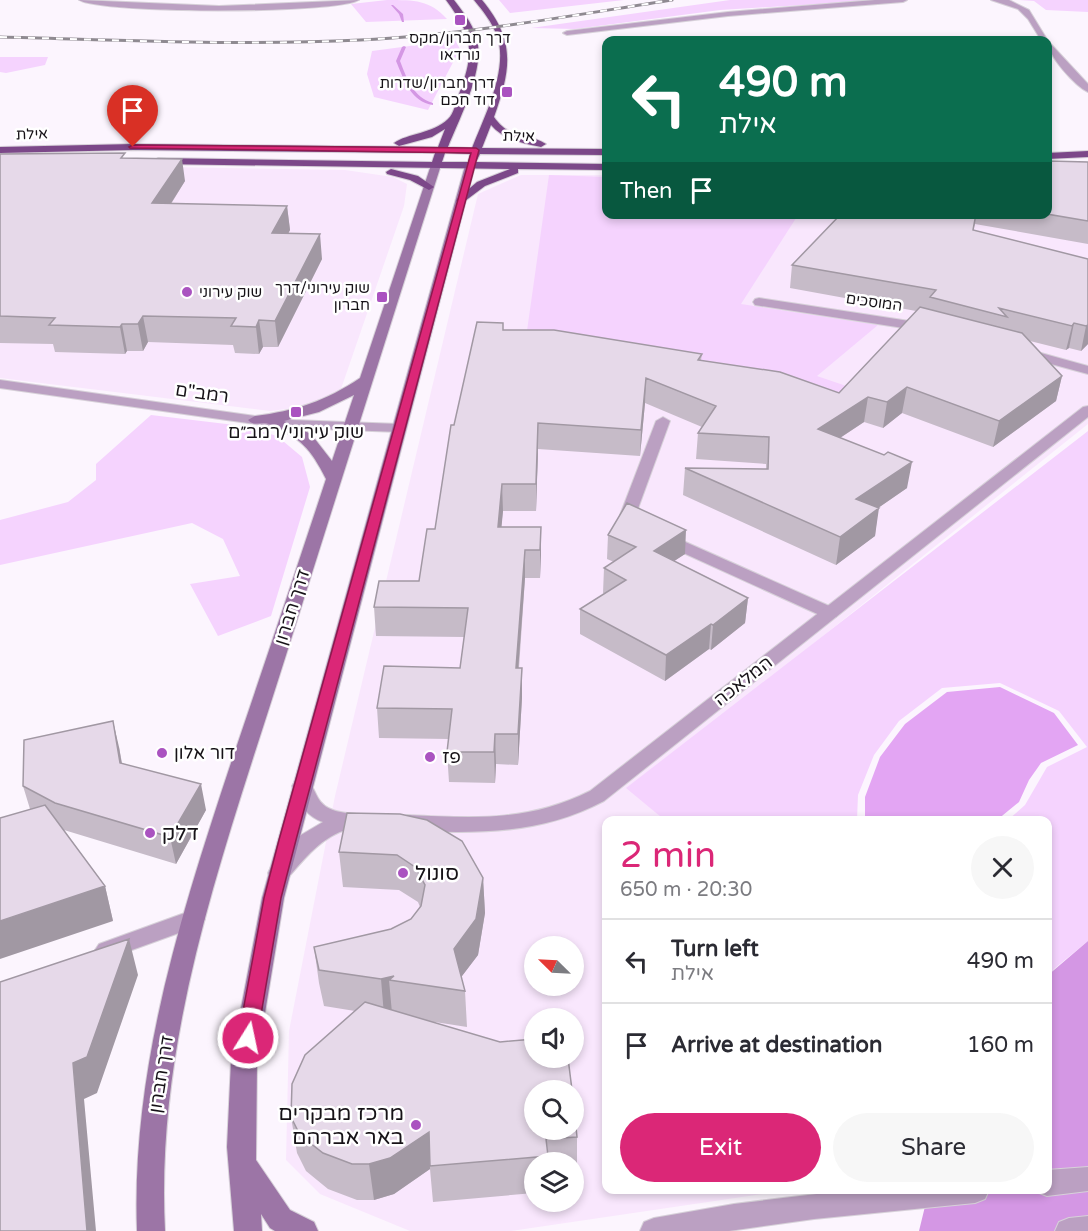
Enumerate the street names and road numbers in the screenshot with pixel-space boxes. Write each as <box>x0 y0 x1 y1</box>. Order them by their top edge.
street label: אילת <box>16 124 48 144</box>
street label: אילת <box>503 127 535 145</box>
street label: המוסכים <box>845 289 903 315</box>
street label: רמב"ם <box>174 378 230 408</box>
street label: דרך חברון <box>269 566 315 648</box>
street label: המלאכה <box>709 651 777 711</box>
street label: דרך חברון <box>144 1033 178 1115</box>

